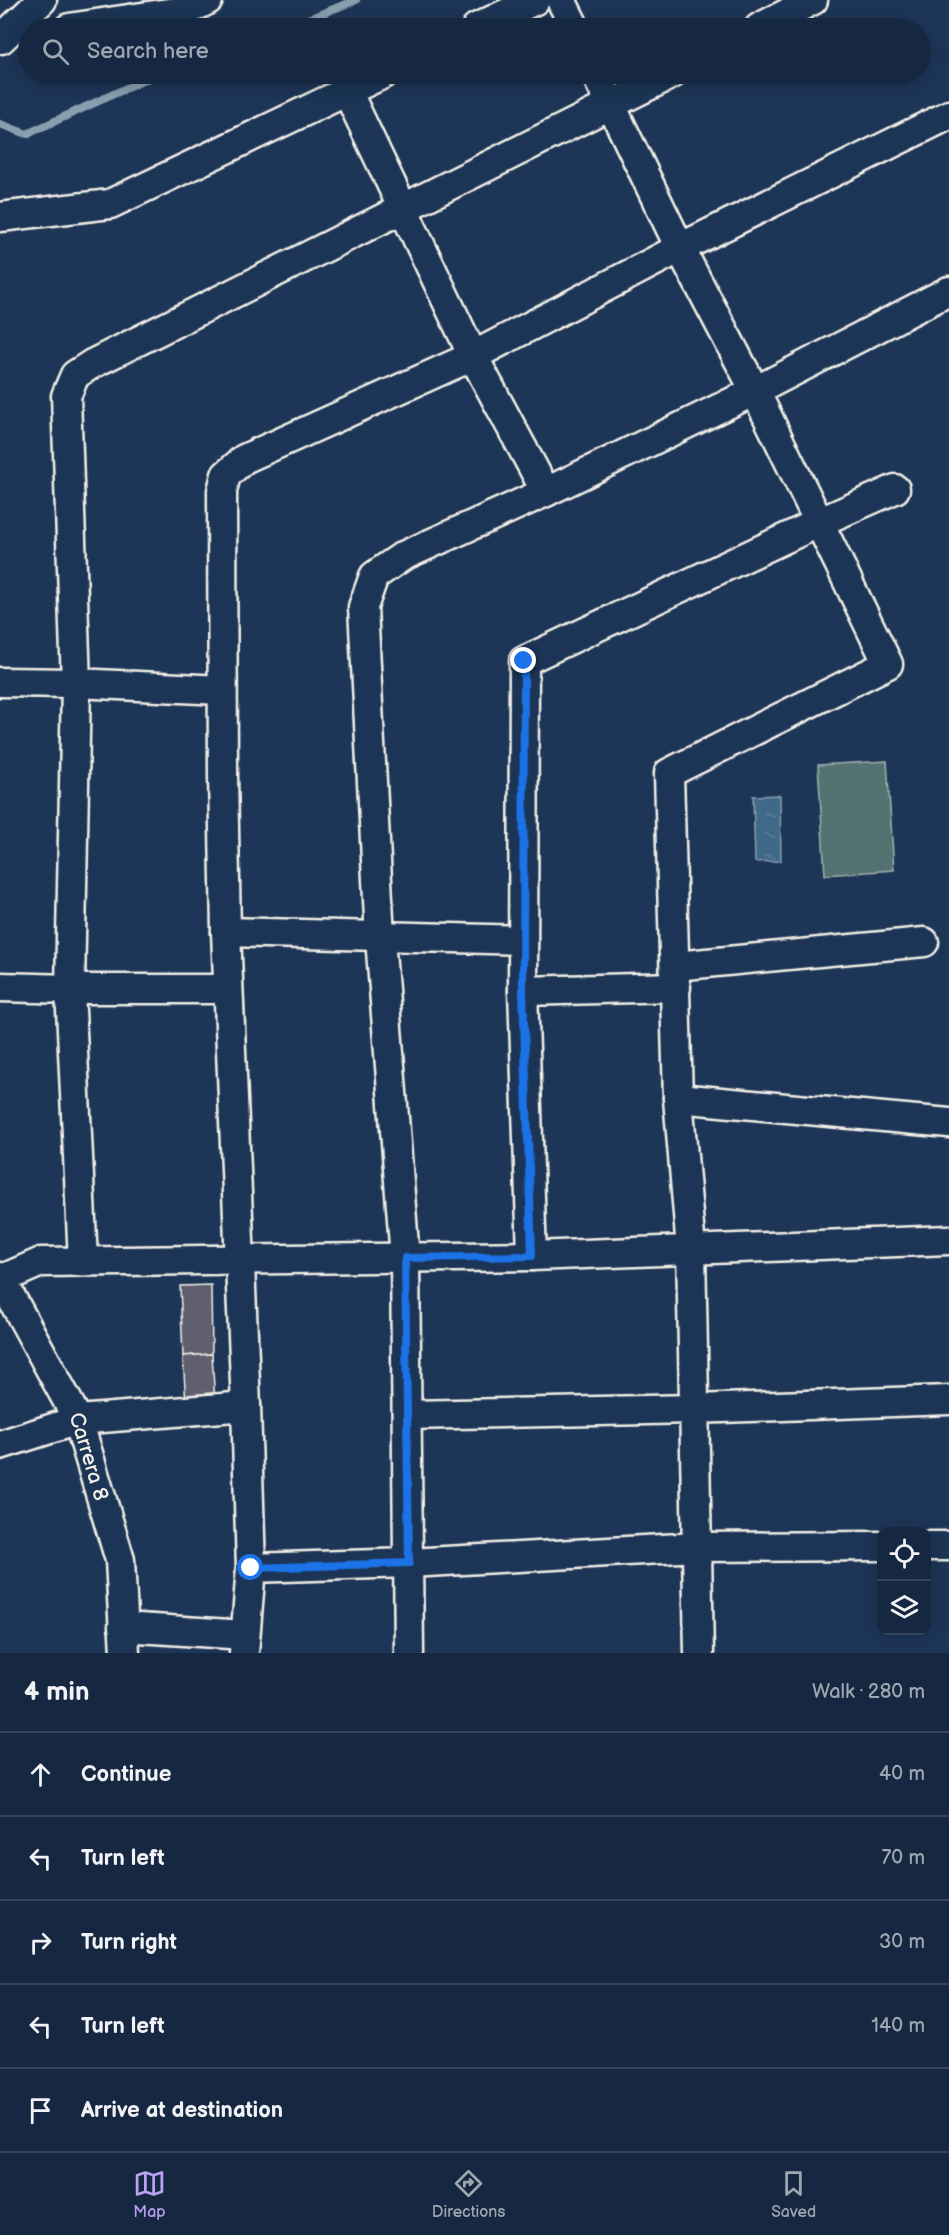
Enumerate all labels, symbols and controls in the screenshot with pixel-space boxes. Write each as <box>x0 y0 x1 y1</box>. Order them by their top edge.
search box <box>18 18 931 84</box>
icon: search <box>39 35 72 68</box>
text: Search here <box>87 38 209 65</box>
route end <box>510 647 536 673</box>
street label: Carrera 8 <box>64 1409 114 1504</box>
map controls <box>877 1527 931 1635</box>
button: locate <box>877 1527 931 1581</box>
route start <box>237 1554 263 1580</box>
button: layers <box>877 1581 931 1635</box>
text: 4 min <box>24 1677 89 1708</box>
text: Walk · 280 m <box>812 1680 925 1704</box>
icon: ahead <box>24 1758 57 1791</box>
text: Continue <box>81 1761 171 1788</box>
text: 40 m <box>879 1762 925 1786</box>
icon: left <box>24 1842 57 1875</box>
text: Turn left <box>81 1845 165 1872</box>
text: 70 m <box>881 1846 925 1870</box>
icon: right <box>24 1926 57 1959</box>
text: Turn right <box>81 1929 177 1956</box>
text: 30 m <box>879 1930 925 1954</box>
icon: left <box>24 2010 57 2043</box>
text: Turn left <box>81 2013 165 2040</box>
text: 140 m <box>871 2014 925 2038</box>
icon: arrive <box>24 2094 57 2127</box>
text: Arrive at destination <box>81 2097 283 2124</box>
tab: Map <box>133 2167 166 2222</box>
tab: Directions <box>432 2167 505 2222</box>
tab: Saved <box>771 2167 816 2222</box>

